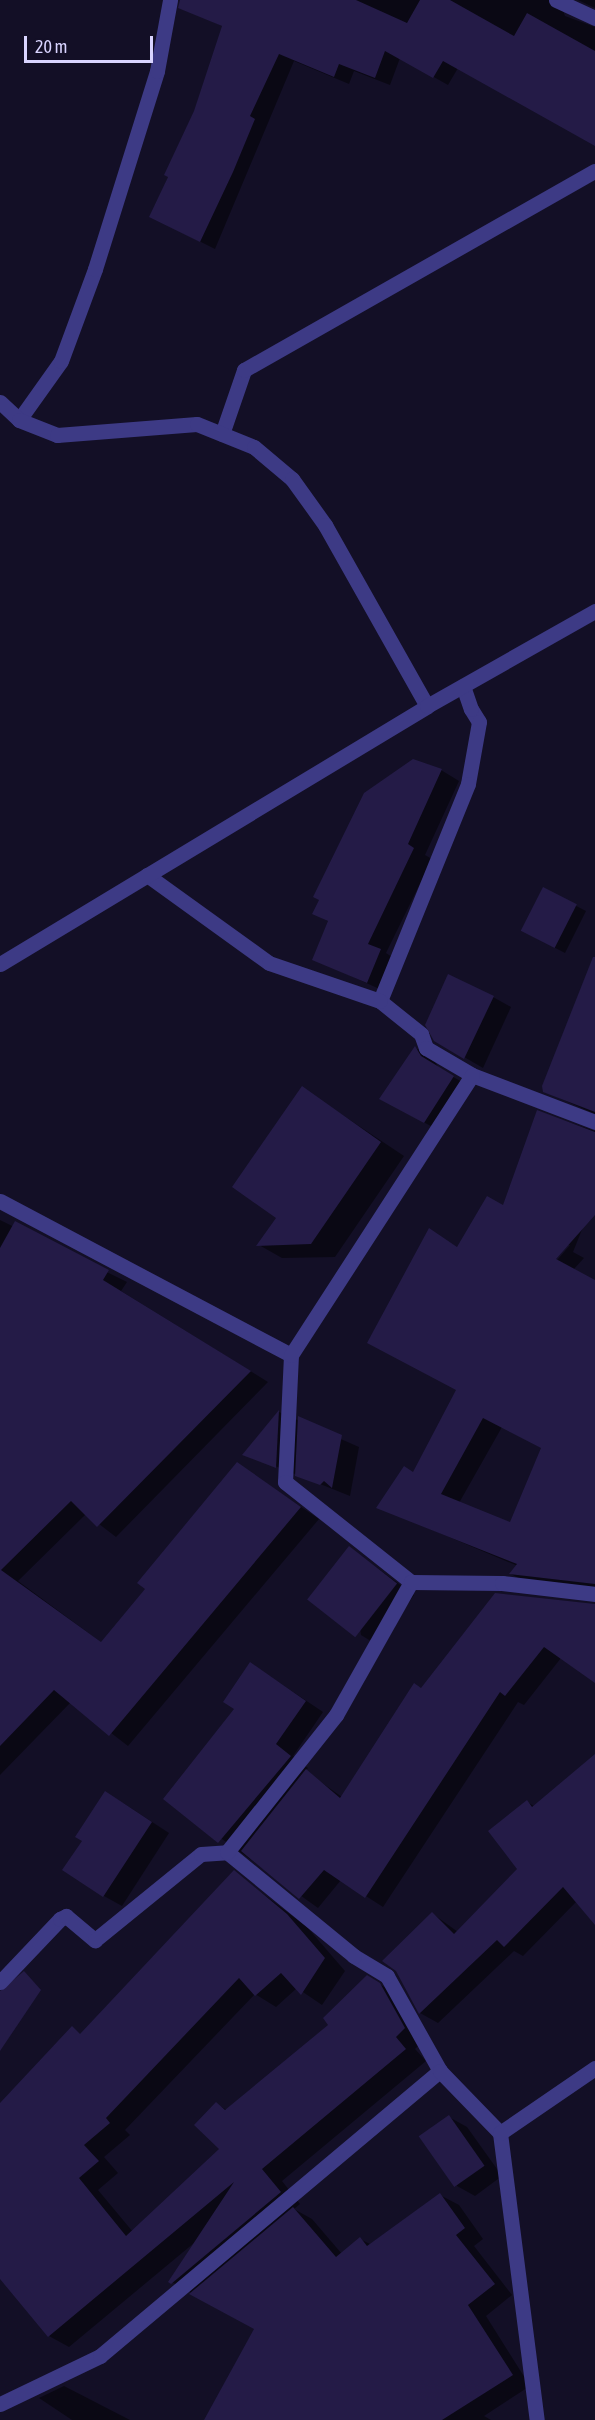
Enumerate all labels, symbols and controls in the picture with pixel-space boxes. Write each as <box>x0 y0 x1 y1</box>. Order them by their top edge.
scale bar <box>27 24 156 62</box>
text: 20 m <box>35 36 67 57</box>

